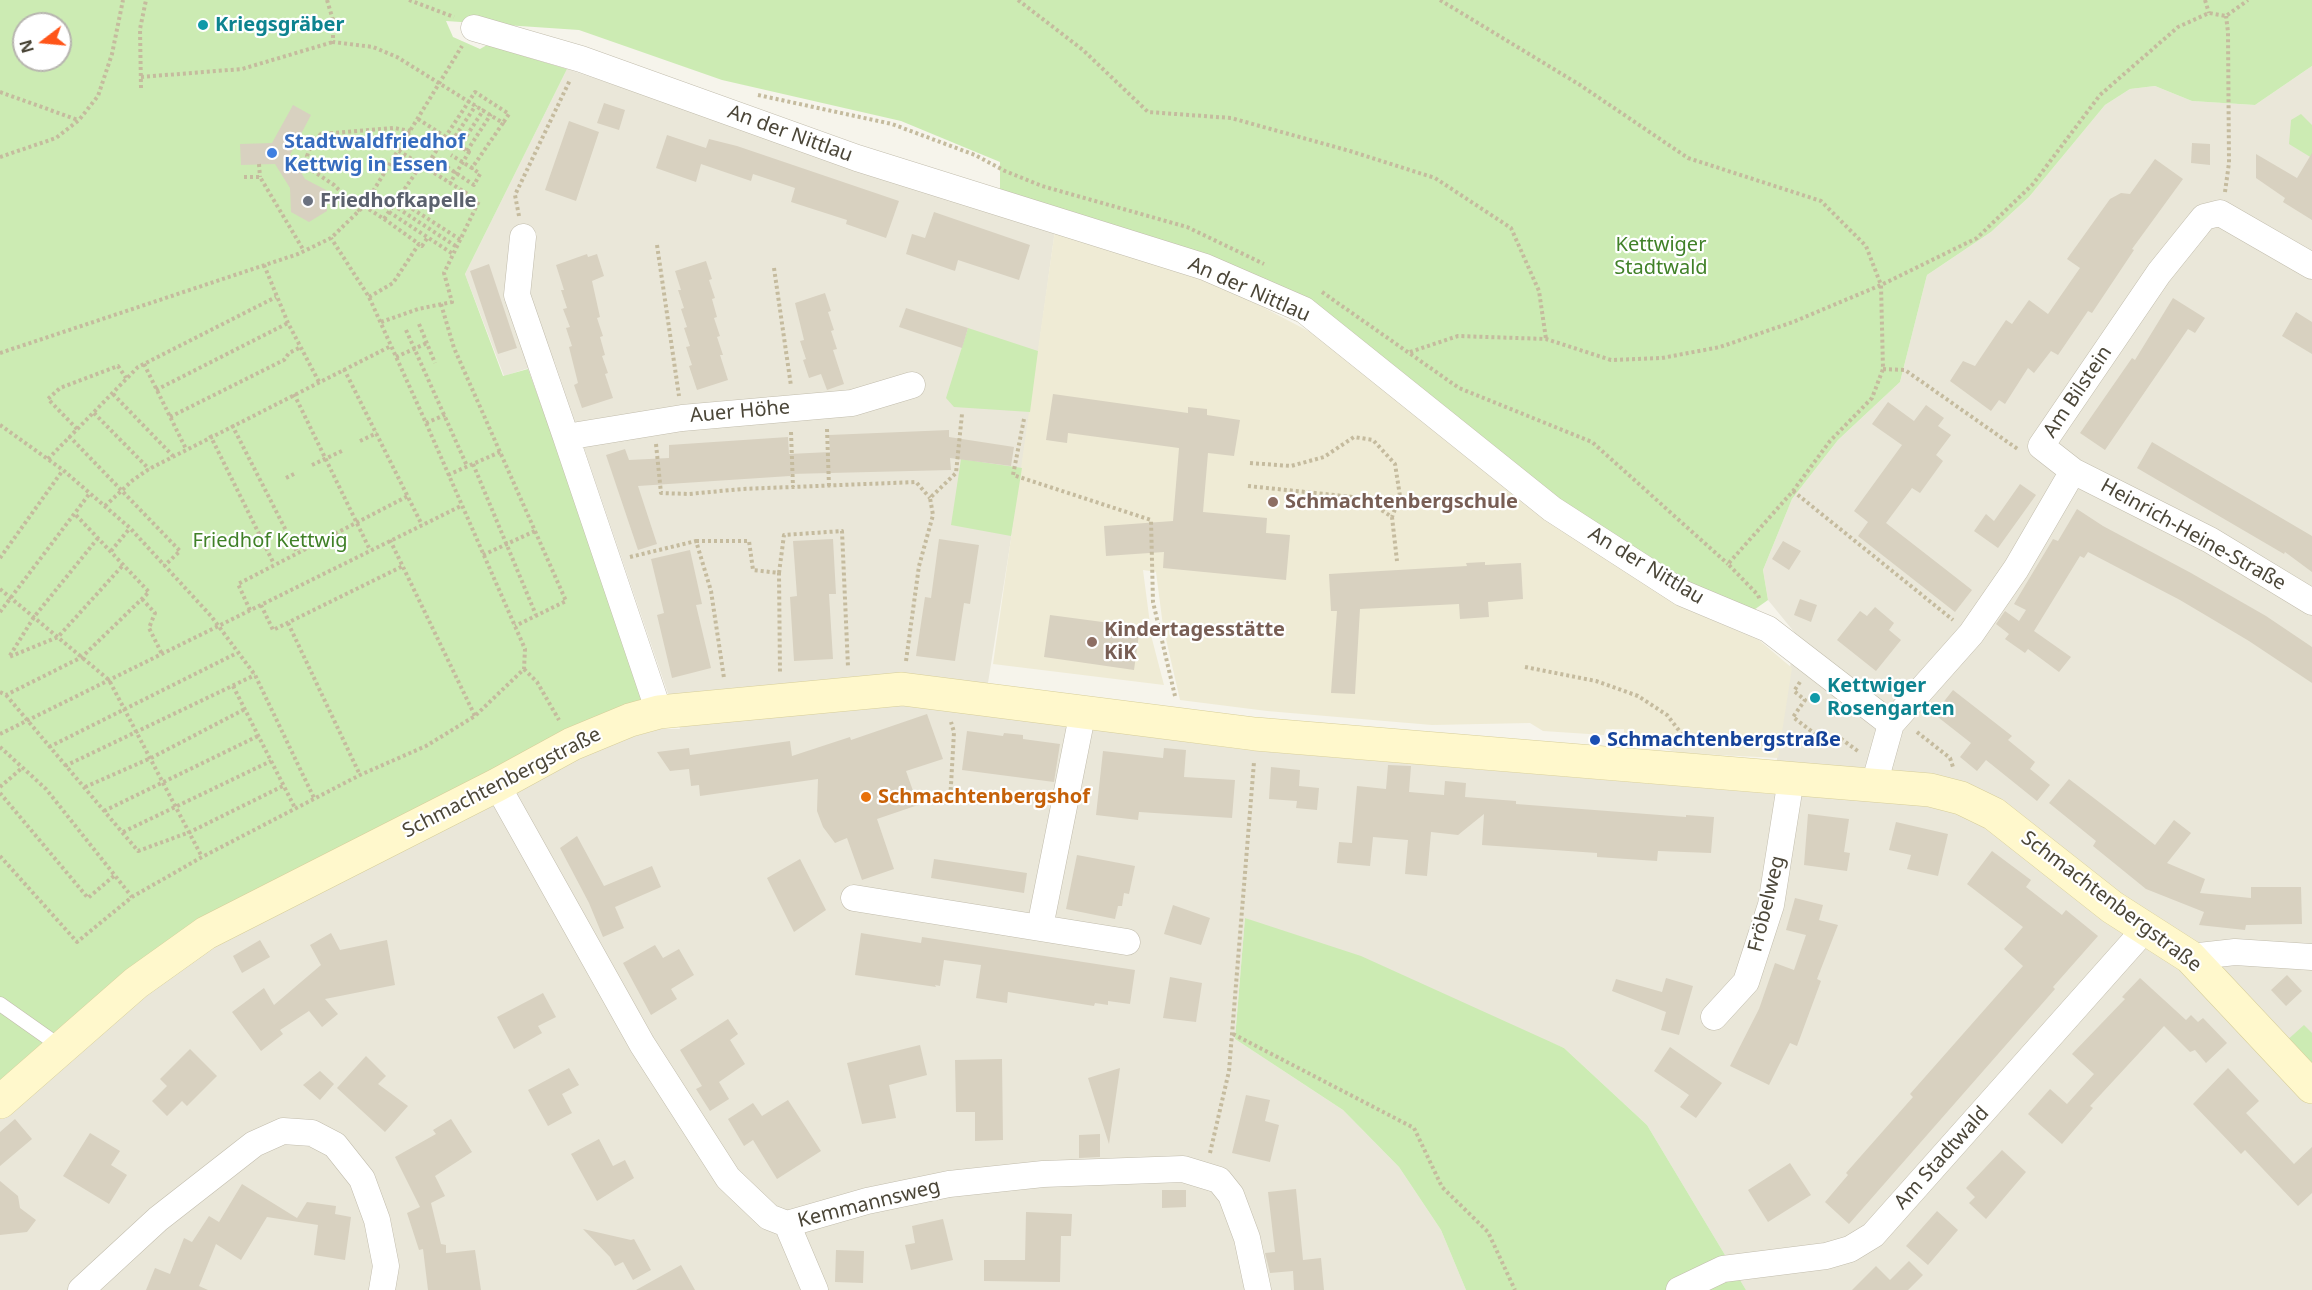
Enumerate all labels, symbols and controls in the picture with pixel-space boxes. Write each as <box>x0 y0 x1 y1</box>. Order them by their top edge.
north arrow <box>12 12 72 72</box>
place label: Kriegsgräber <box>215 13 344 37</box>
marker: Kriegsgräber <box>196 18 210 32</box>
text: N <box>14 37 39 56</box>
street label: An der Nittlau <box>724 100 856 168</box>
place label: Stadtwaldfriedhof Kettwig in Essen <box>284 130 465 177</box>
marker: Stadtwaldfriedhof Kettwig in Essen <box>265 146 279 160</box>
place label: Friedhofkapelle <box>320 189 477 213</box>
marker: Friedhofkapelle <box>301 194 315 208</box>
park label: Kettwiger Stadtwald <box>1614 233 1708 280</box>
street label: An der Nittlau <box>1184 252 1314 328</box>
street label: Am Bilstein <box>2039 342 2117 442</box>
street label: Auer Höhe <box>689 396 791 428</box>
street label: Heinrich-Heine-Straße <box>2096 474 2290 596</box>
place label: Schmachtenbergschule <box>1285 490 1518 514</box>
marker: Schmachtenbergschule <box>1266 495 1280 509</box>
street label: An der Nittlau <box>1584 522 1708 610</box>
park label: Friedhof Kettwig <box>192 529 348 553</box>
place label: Kindertagesstätte KiK <box>1104 618 1285 665</box>
marker: Kindertagesstätte KiK <box>1085 635 1099 649</box>
place label: Kettwiger Rosengarten <box>1827 674 1955 721</box>
marker: Kettwiger Rosengarten <box>1808 691 1822 705</box>
street label: Schmachtenbergstraße <box>399 723 605 843</box>
place label: Schmachtenbergstraße <box>1607 728 1841 752</box>
marker: Schmachtenbergstraße <box>1588 733 1602 747</box>
place label: Schmachtenbergshof <box>878 785 1090 809</box>
marker: Schmachtenbergshof <box>859 790 873 804</box>
street label: Schmachtenbergstraße <box>2016 826 2206 978</box>
street label: Fröbelweg <box>1743 853 1791 955</box>
street label: Am Stadtwald <box>1890 1102 1994 1214</box>
street label: Kemmannsweg <box>795 1175 943 1233</box>

